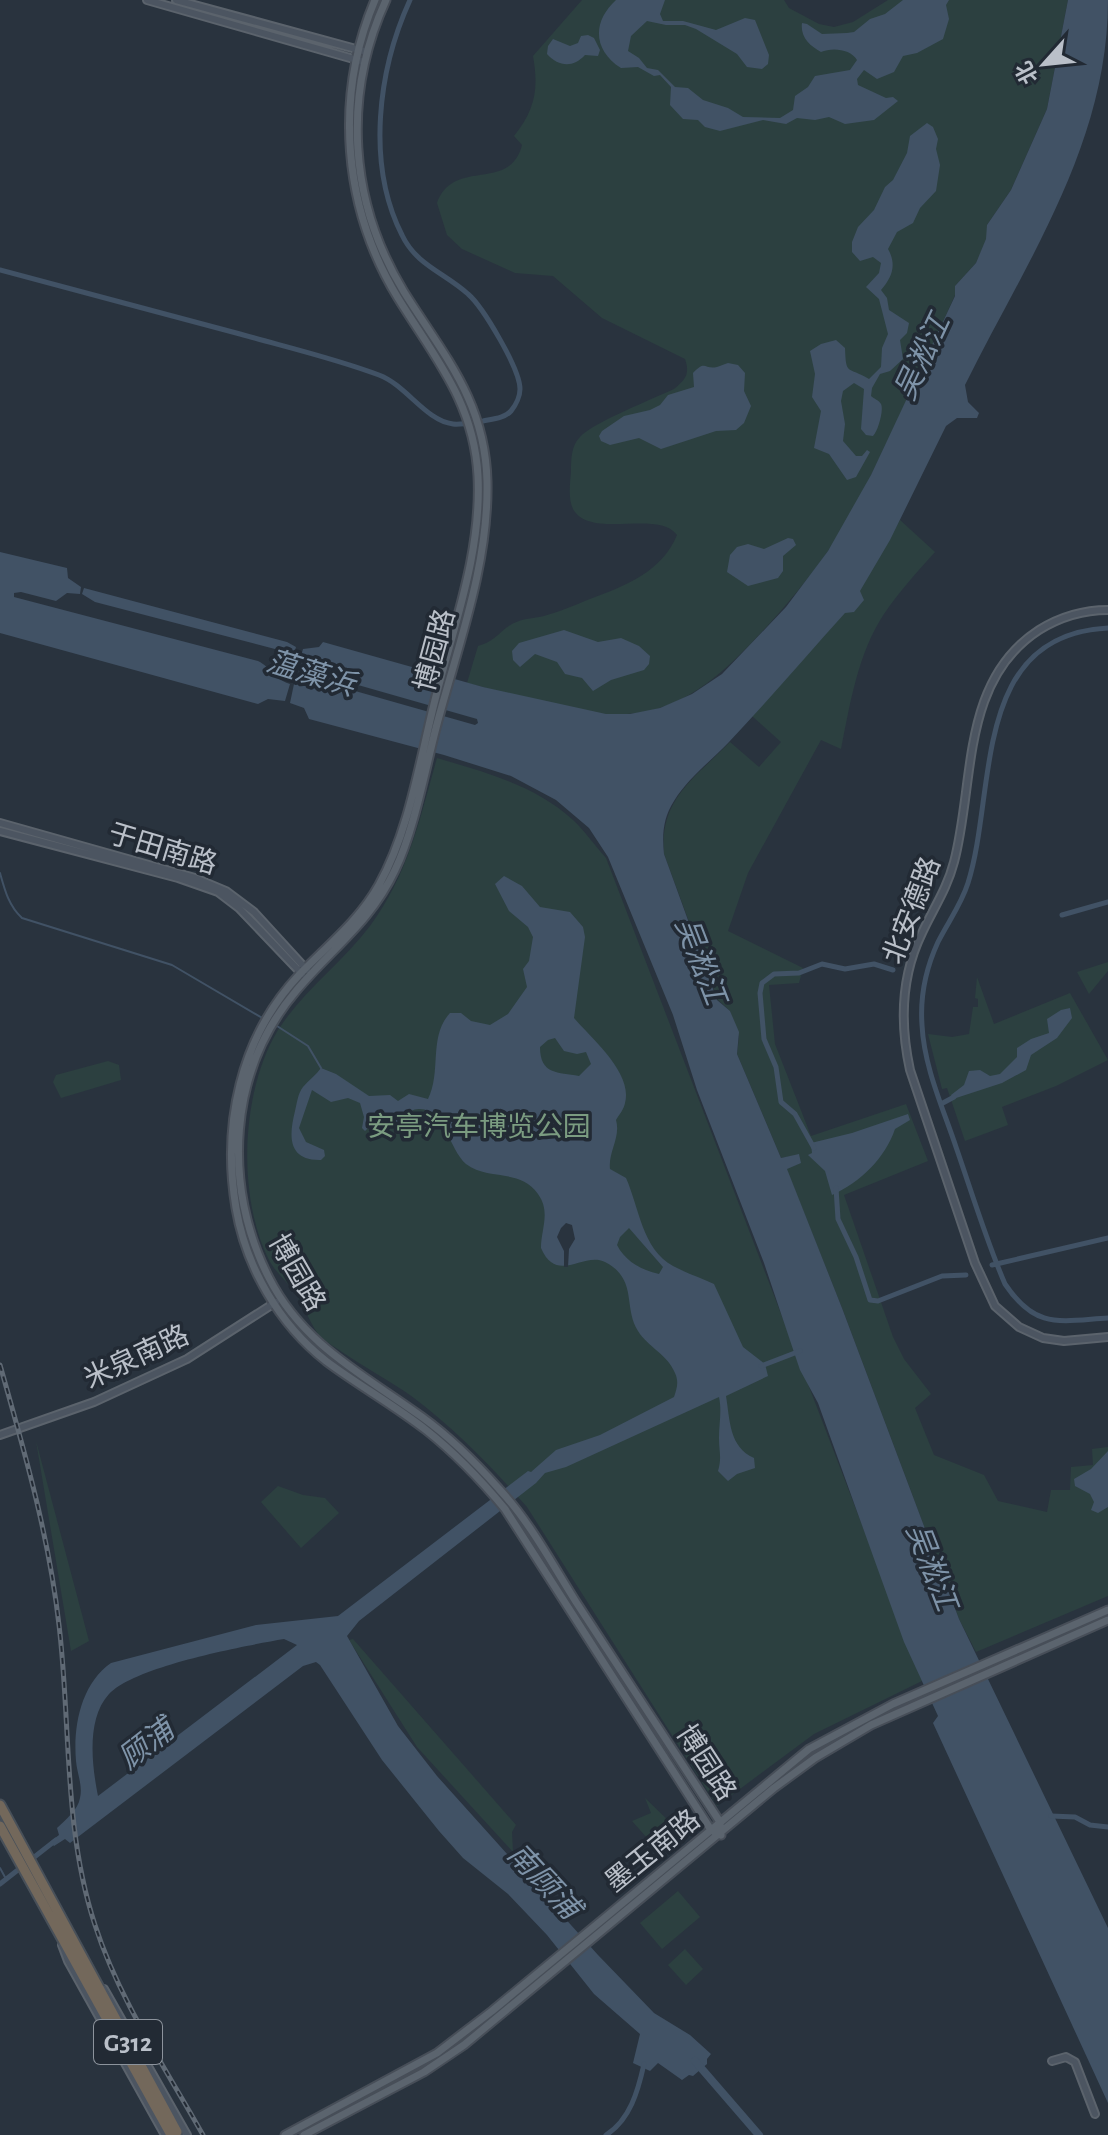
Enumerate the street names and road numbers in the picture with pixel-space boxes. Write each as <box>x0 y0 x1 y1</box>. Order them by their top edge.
street label: 博园路 <box>410 606 460 695</box>
street label: 于田南路 <box>105 818 221 880</box>
street label: 北安德路 <box>878 853 946 968</box>
street label: 博园路 <box>263 1229 331 1316</box>
street label: 米泉南路 <box>79 1320 194 1394</box>
street label: 博园路 <box>671 1719 742 1806</box>
street label: 墨玉南路 <box>600 1804 706 1898</box>
road number: G312 <box>94 2020 162 2064</box>

